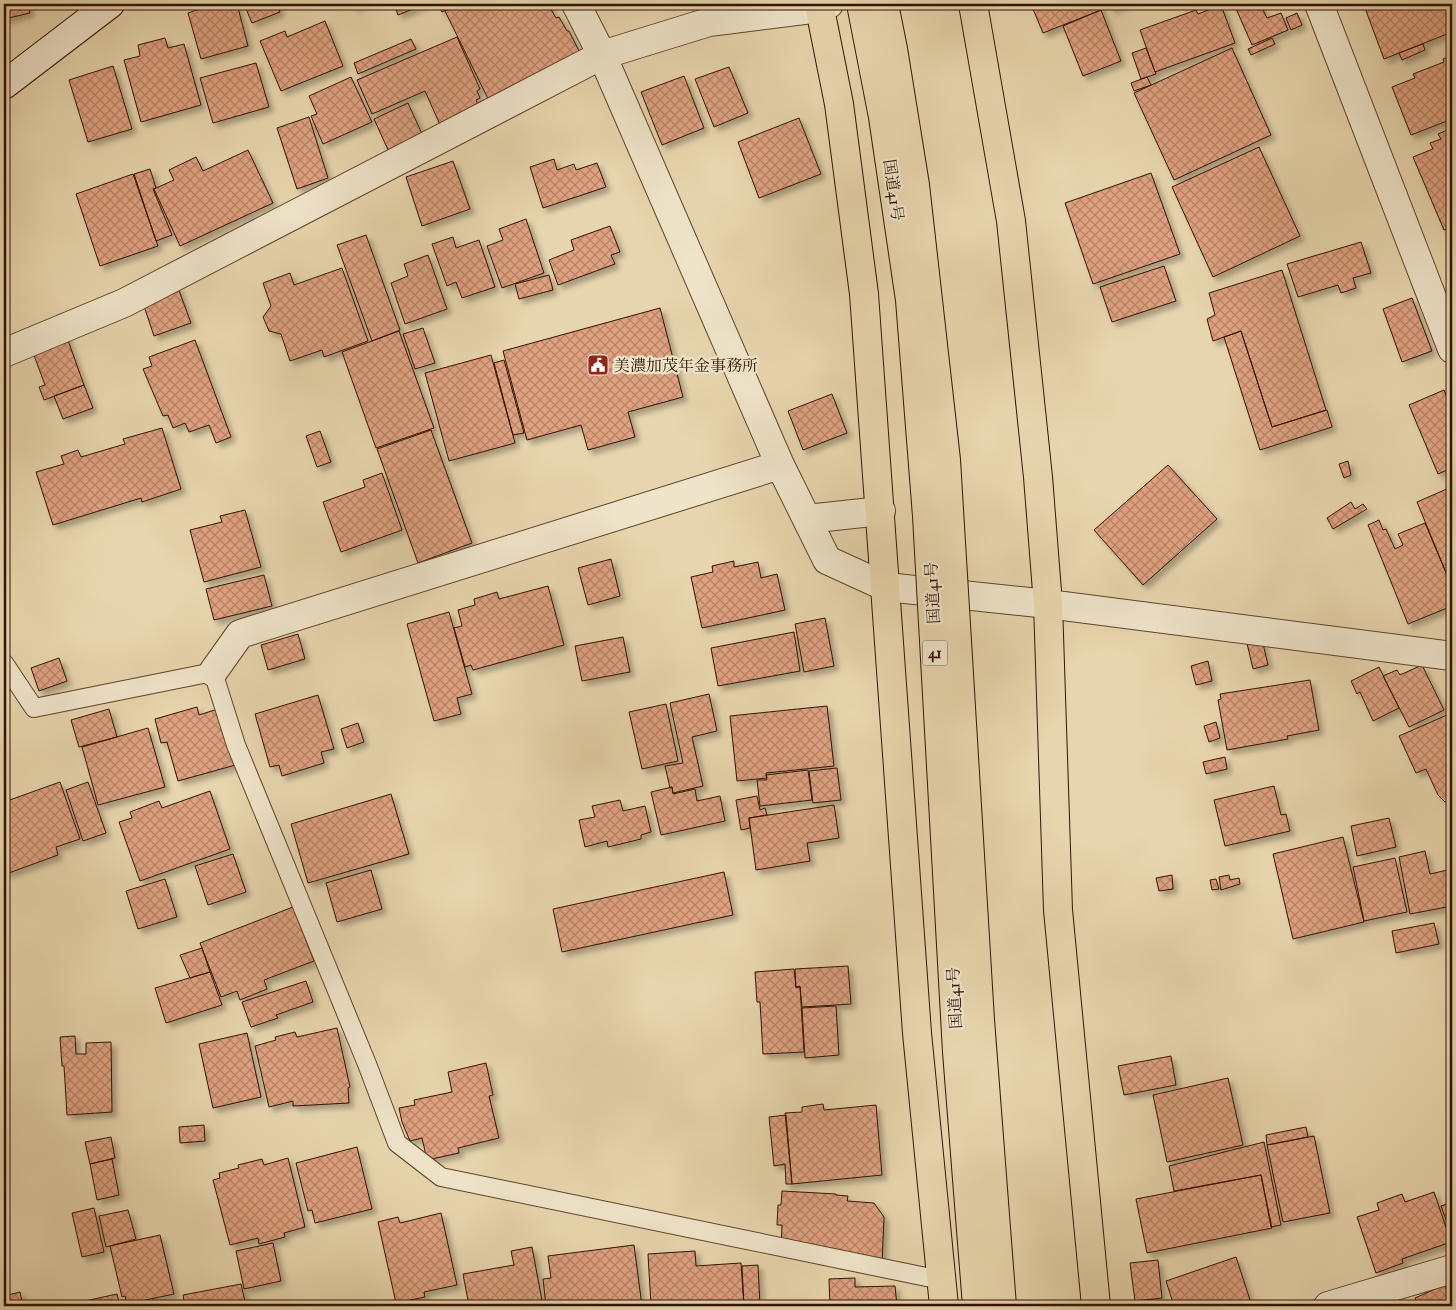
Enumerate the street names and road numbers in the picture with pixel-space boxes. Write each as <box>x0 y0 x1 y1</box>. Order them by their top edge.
street label: 国道41号 <box>879 158 907 222</box>
street label: 国道41号 <box>921 561 945 625</box>
road number: 41 <box>922 640 948 666</box>
street label: 国道41号 <box>943 966 967 1030</box>

